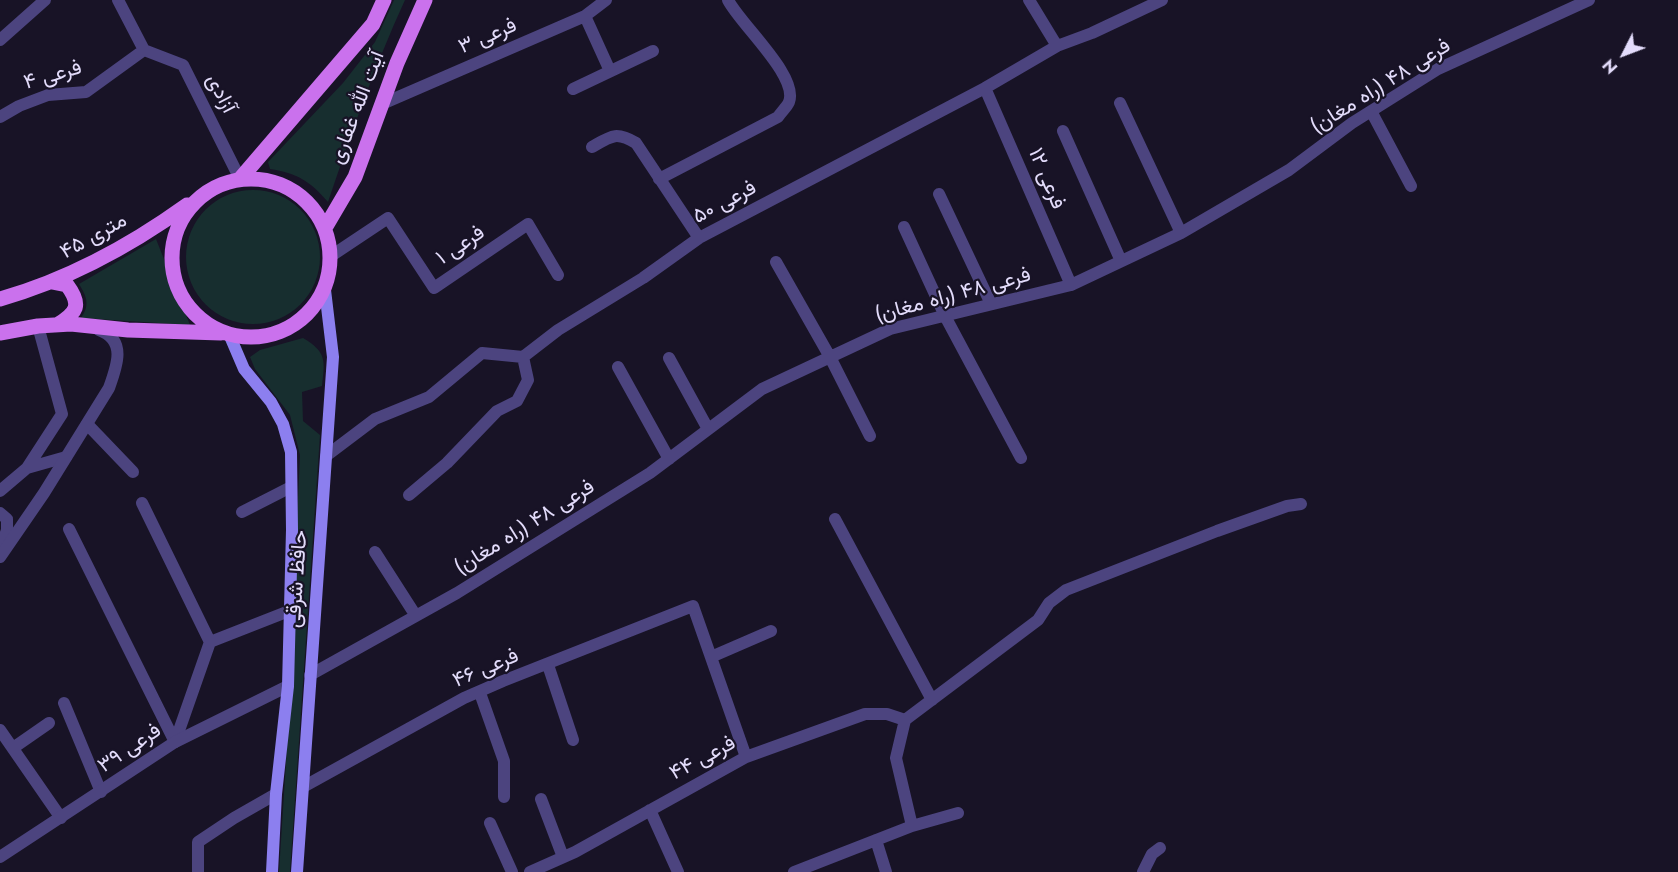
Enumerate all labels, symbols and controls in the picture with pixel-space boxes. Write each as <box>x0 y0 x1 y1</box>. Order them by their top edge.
street label: فرعی ۳ <box>455 14 521 60</box>
north arrow <box>1594 24 1654 84</box>
street label: فرعی ۴۸ (راه مغان) <box>1306 34 1456 140</box>
street label: آیت الله غفاری <box>325 48 391 168</box>
text: N <box>1597 54 1623 79</box>
street label: فرعی ۴ <box>21 56 85 96</box>
street label: آزادی <box>200 70 240 118</box>
street label: فرعی ۱۲ <box>1022 145 1070 213</box>
street label: فرعی ۵۰ <box>689 176 761 230</box>
street label: ۴۵ متری <box>56 208 132 266</box>
street label: فرعی ۱ <box>432 221 490 271</box>
street label: فرعی ۴۸ (راه مغان) <box>872 263 1034 329</box>
street label: فرعی ۴۸ (راه مغان) <box>450 475 600 581</box>
street label: حافظ شرقی <box>282 529 314 629</box>
street label: فرعی ۴۶ <box>449 644 523 694</box>
street label: فرعی ۳۹ <box>94 719 166 779</box>
street label: فرعی ۴۴ <box>666 731 740 787</box>

